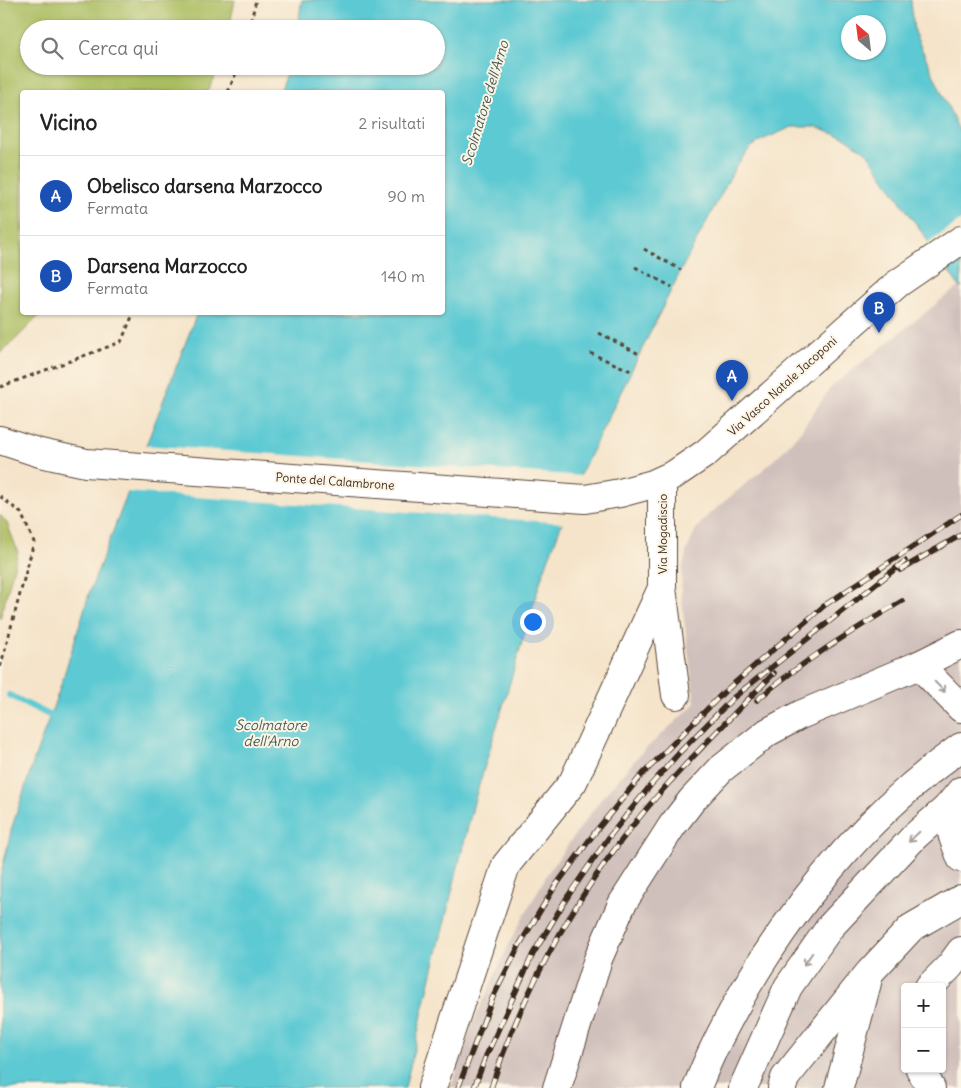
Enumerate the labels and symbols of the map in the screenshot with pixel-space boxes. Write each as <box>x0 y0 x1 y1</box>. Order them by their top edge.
north arrow <box>841 15 886 60</box>
water label: Scolmatore dell'Arno <box>457 37 513 168</box>
pin: B <box>863 292 895 333</box>
street label: Via Vasco Natale Jacoponi <box>724 333 840 439</box>
pin: A <box>716 360 748 401</box>
street label: Ponte del Calambrone <box>275 469 395 493</box>
street label: Via Mogadiscio <box>655 493 670 574</box>
your location <box>520 609 546 635</box>
one-way arrow <box>934 680 946 693</box>
water label: Scolmatore dell'Arno <box>235 716 308 750</box>
one-way arrow <box>908 831 920 843</box>
one-way arrow <box>803 952 813 966</box>

